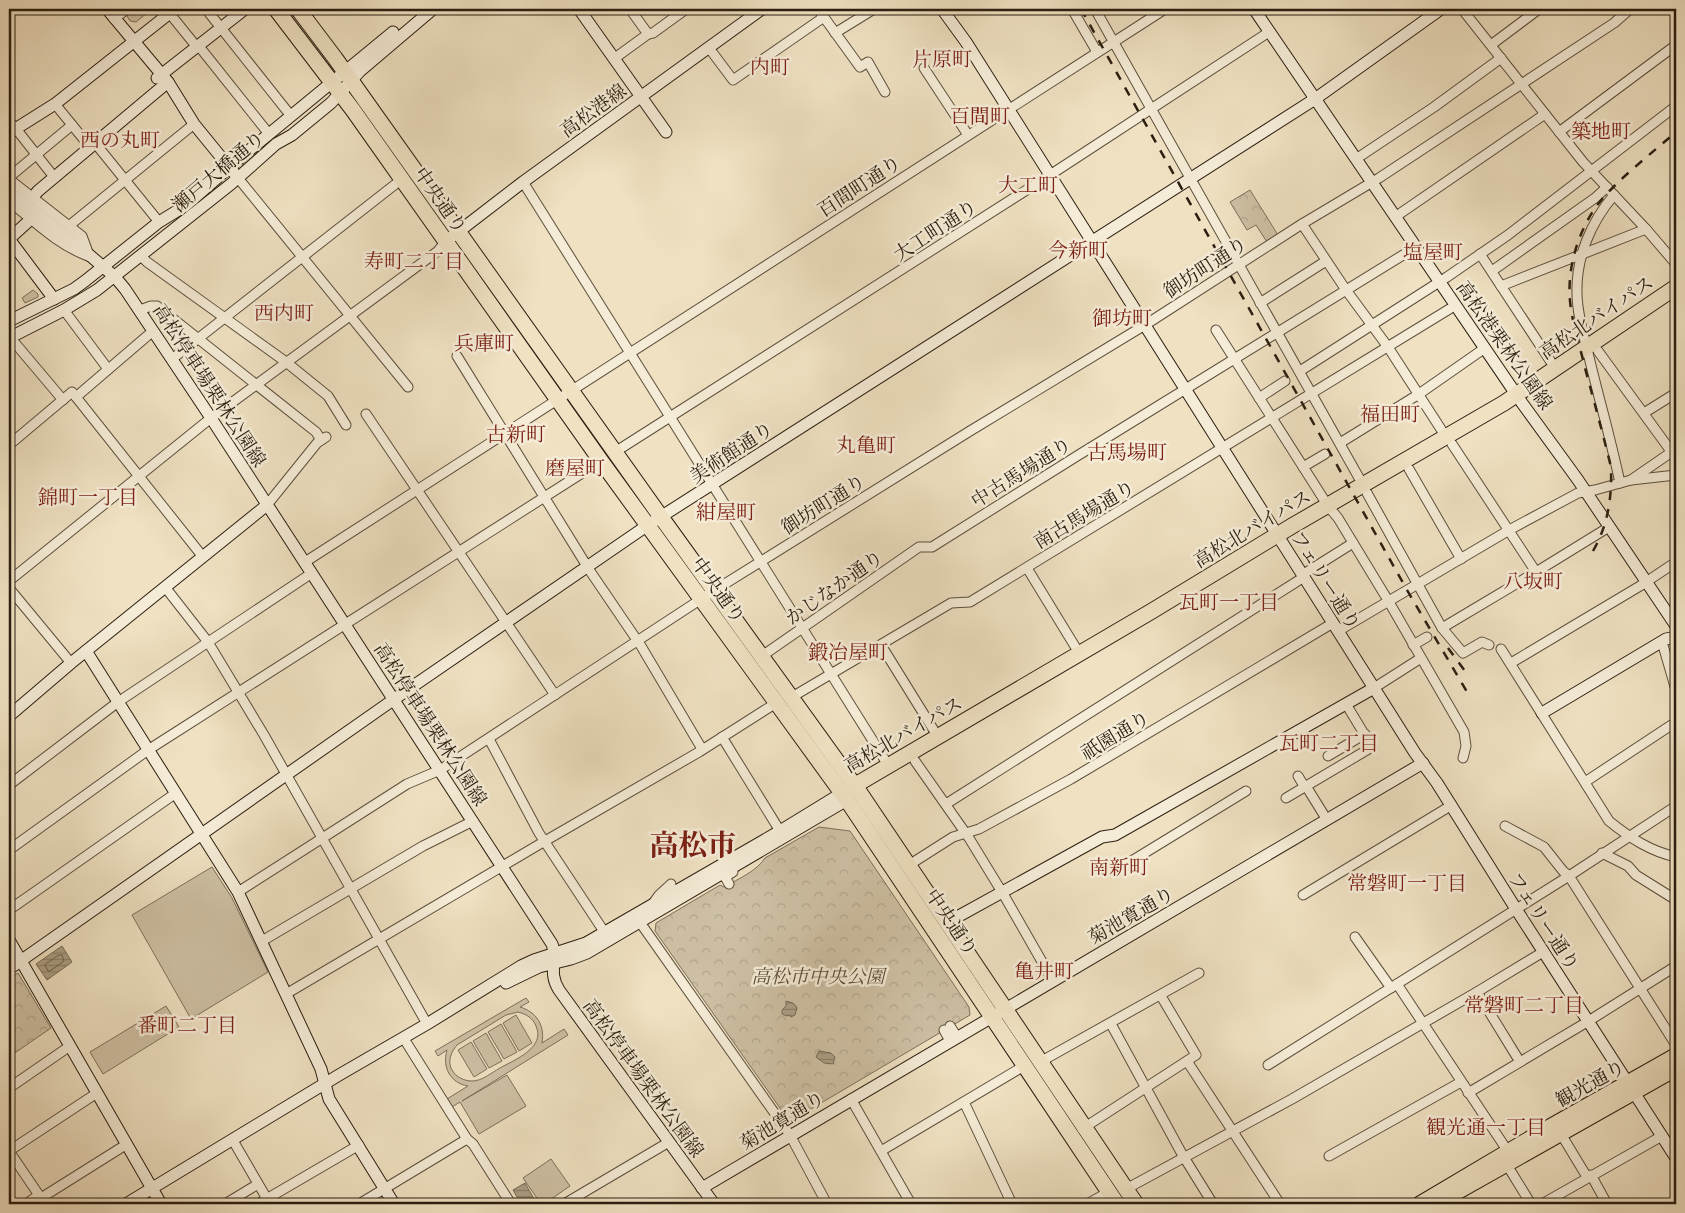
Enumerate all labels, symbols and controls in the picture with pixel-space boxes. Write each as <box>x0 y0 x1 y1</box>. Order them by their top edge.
district label: 片原町 <box>912 48 972 73</box>
district label: 内町 <box>750 56 790 81</box>
street label: 高松港線 <box>556 79 631 143</box>
district label: 百間町 <box>950 105 1010 130</box>
district label: 築地町 <box>1571 120 1631 145</box>
street label: 瀬戸大橋通り <box>167 126 270 218</box>
district label: 西の丸町 <box>80 129 160 154</box>
street label: 百間町通り <box>813 151 906 223</box>
street label: 中央通り <box>409 163 472 239</box>
district label: 大工町 <box>998 174 1058 199</box>
street label: 大工町通り <box>889 195 982 267</box>
street label: 御坊町通り <box>1159 232 1252 304</box>
district label: 今新町 <box>1048 239 1108 264</box>
district label: 塩屋町 <box>1403 241 1463 266</box>
district label: 寿町二丁目 <box>364 250 464 275</box>
street label: 高松北バイパス <box>1535 271 1658 365</box>
street label: 高松港栗林公園線 <box>1451 276 1558 415</box>
street label: 高松停車場栗林公園線 <box>147 299 271 472</box>
district label: 西内町 <box>254 302 314 327</box>
district label: 御坊町 <box>1092 307 1152 332</box>
district label: 兵庫町 <box>454 332 514 357</box>
district label: 福田町 <box>1360 403 1420 428</box>
street label: 美術館通り <box>685 417 778 489</box>
district label: 古新町 <box>486 423 546 448</box>
street label: 中古馬場通り <box>967 432 1076 513</box>
district label: 丸亀町 <box>836 434 896 459</box>
district label: 古馬場町 <box>1087 441 1167 466</box>
district label: 磨屋町 <box>545 457 605 482</box>
street label: 御坊町通り <box>777 469 870 540</box>
street label: 南古馬場通り <box>1029 475 1140 555</box>
street label: 高松北バイパス <box>1189 484 1316 573</box>
district label: 錦町一丁目 <box>38 486 138 511</box>
district label: 紺屋町 <box>696 501 756 526</box>
street label: フェリー通り <box>1285 526 1365 635</box>
street label: かじなか通り <box>781 545 888 630</box>
street label: 中央通り <box>686 553 750 628</box>
district label: 八坂町 <box>1503 570 1563 595</box>
district label: 瓦町一丁目 <box>1179 591 1279 616</box>
street label: 高松停車場栗林公園線 <box>368 638 492 811</box>
district label: 鍛冶屋町 <box>808 641 888 666</box>
street label: 高松北バイパス <box>840 691 967 778</box>
street label: 祇園通り <box>1077 706 1154 766</box>
district label: 瓦町二丁目 <box>1279 732 1379 757</box>
district label: 高松市 <box>649 828 737 864</box>
district label: 南新町 <box>1089 856 1149 881</box>
street label: フェリー通り <box>1502 868 1584 975</box>
district label: 常磐町一丁目 <box>1347 872 1467 897</box>
street label: 菊池寛通り <box>1084 882 1179 950</box>
street label: 中央通り <box>920 884 982 961</box>
district label: 亀井町 <box>1014 960 1074 985</box>
park label: 高松市中央公園 <box>751 965 887 989</box>
district label: 常磐町二丁目 <box>1464 994 1584 1019</box>
street label: 高松停車場栗林公園線 <box>578 995 709 1163</box>
district label: 番町二丁目 <box>137 1014 237 1039</box>
street label: 観光通り <box>1551 1055 1630 1113</box>
street label: 菊池寛通り <box>736 1086 829 1156</box>
district label: 観光通一丁目 <box>1426 1116 1546 1141</box>

